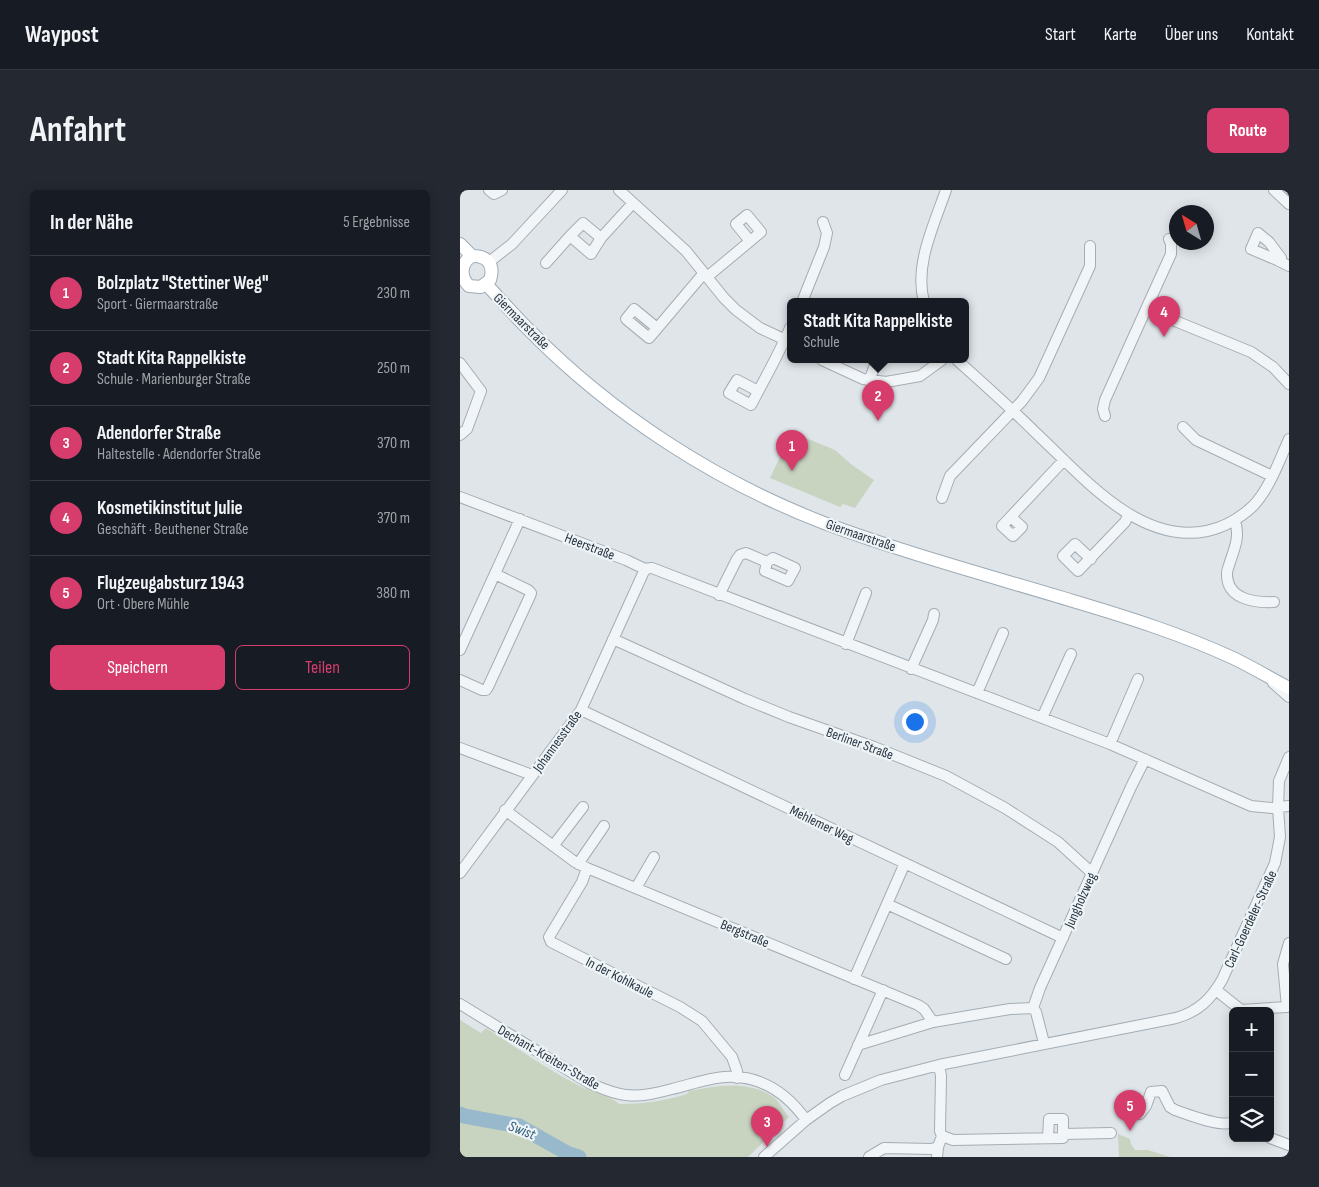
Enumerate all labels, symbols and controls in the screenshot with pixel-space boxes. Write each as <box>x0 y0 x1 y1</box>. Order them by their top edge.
text: Waypost <box>25 20 99 49</box>
text: Start <box>1045 24 1076 45</box>
text: Karte <box>1104 24 1137 45</box>
text: Über uns <box>1165 24 1218 45</box>
text: Kontakt <box>1246 24 1294 45</box>
button: Route <box>1207 108 1289 153</box>
text: Anfahrt <box>30 109 126 152</box>
north arrow <box>1169 205 1214 250</box>
text: In der Nähe <box>50 210 133 235</box>
text: 5 Ergebnisse <box>343 213 410 232</box>
text: Bolzplatz "Stettiner Weg" <box>97 272 269 295</box>
text: 1 <box>63 284 69 303</box>
text: 230 m <box>377 284 410 303</box>
street label: Giermaarstraße <box>490 290 553 353</box>
text: Sport · Giermaarstraße <box>97 295 218 314</box>
pin: 4 <box>1148 296 1180 337</box>
popup <box>787 298 969 363</box>
text: Stadt Kita Rappelkiste <box>803 310 953 333</box>
text: Schule <box>803 333 840 352</box>
text: Stadt Kita Rappelkiste <box>97 347 246 370</box>
text: 2 <box>62 359 70 378</box>
text: 250 m <box>377 359 410 378</box>
text: Schule · Marienburger Straße <box>97 370 251 389</box>
pin: 2 <box>862 380 894 421</box>
text: Adendorfer Straße <box>97 422 221 445</box>
pin: 1 <box>776 430 808 471</box>
text: 3 <box>62 434 70 453</box>
text: 370 m <box>377 434 410 453</box>
text: Haltestelle · Adendorfer Straße <box>97 445 261 464</box>
text: Kosmetikinstitut Julie <box>97 497 243 520</box>
text: 4 <box>62 509 70 528</box>
text: 370 m <box>377 509 410 528</box>
street label: Giermaarstraße <box>824 516 898 555</box>
text: Geschäft · Beuthener Straße <box>97 520 249 539</box>
street label: Heerstraße <box>562 529 617 564</box>
text: Flugzeugabsturz 1943 <box>97 572 244 595</box>
text: 5 <box>62 584 70 603</box>
text: 380 m <box>376 584 410 603</box>
text: Ort · Obere Mühle <box>97 595 190 614</box>
button: Speichern <box>50 645 225 690</box>
button: Teilen <box>235 645 410 690</box>
street label: Johannesstraße <box>529 707 586 776</box>
your location <box>902 709 928 735</box>
street label: Berliner Straße <box>824 723 896 763</box>
street label: Mehlemer Weg <box>787 802 857 847</box>
street label: Carl-Goerdeler-Straße <box>1220 868 1280 971</box>
street label: Jungholzweg <box>1060 870 1100 931</box>
street label: Bergstraße <box>718 916 772 951</box>
street label: In der Kohlkaule <box>583 953 657 1002</box>
map controls <box>1229 1007 1274 1142</box>
button: + <box>1229 1007 1274 1052</box>
street label: Dechant-Kreiten-Straße <box>495 1021 603 1094</box>
button: − <box>1229 1052 1274 1097</box>
pin: 5 <box>1114 1090 1146 1131</box>
button: layers <box>1229 1097 1274 1142</box>
pin: 3 <box>751 1106 783 1147</box>
water label: Swist <box>506 1117 538 1144</box>

